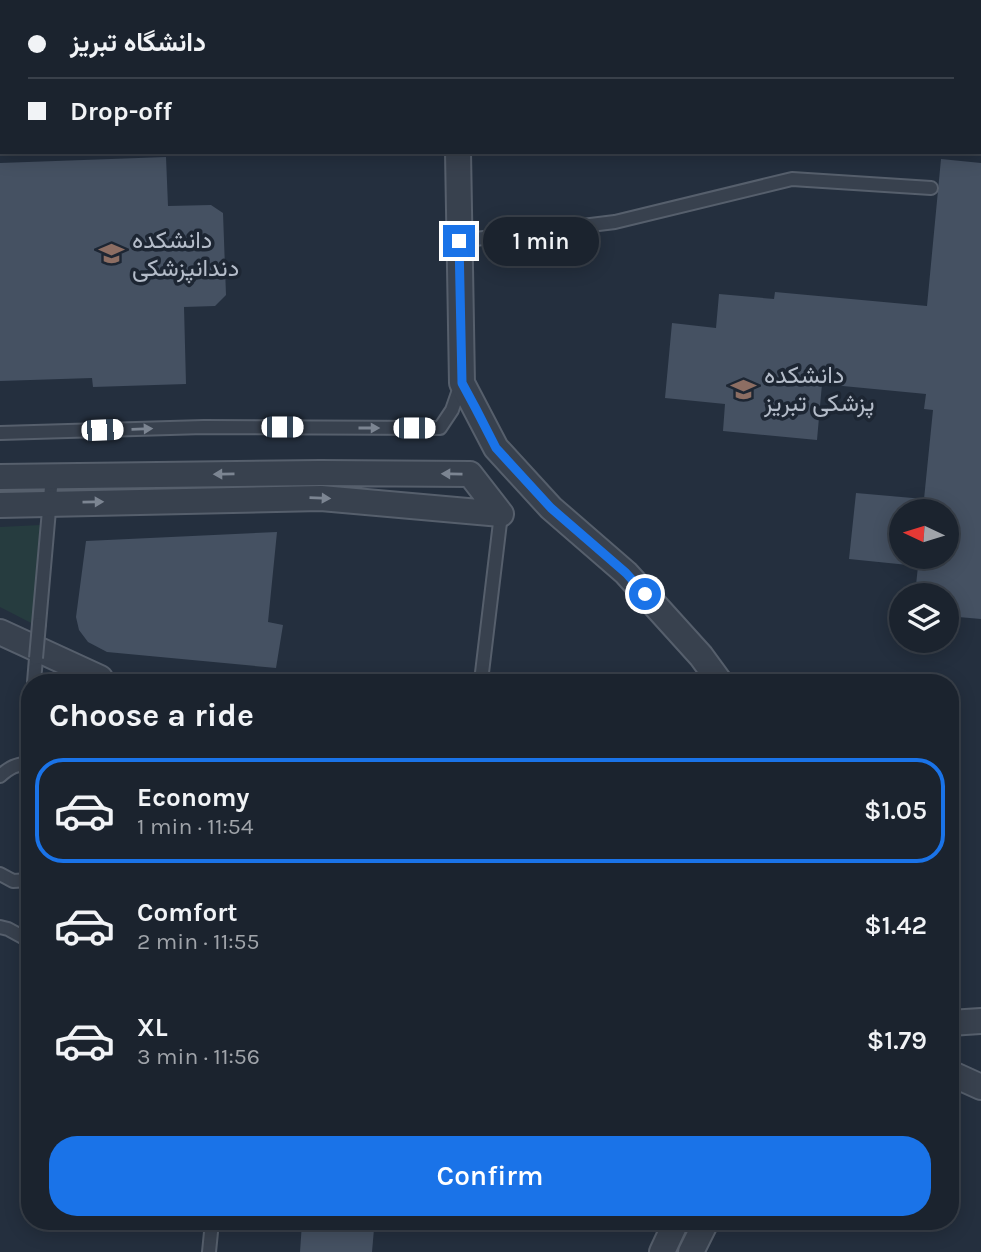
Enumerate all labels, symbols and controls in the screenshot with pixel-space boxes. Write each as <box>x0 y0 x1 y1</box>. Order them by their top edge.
text: دانشگاه تبریز <box>70 27 206 58</box>
text: Drop-off <box>70 96 172 127</box>
callout: 1 min <box>484 216 599 266</box>
route end <box>443 225 475 257</box>
place label: دانشکده دندانپزشکی <box>132 226 239 284</box>
text: 1 min <box>512 228 570 255</box>
school or university icon: دانشکده دندانپزشکی <box>98 240 126 268</box>
place label: دانشکده پزشکی تبریز <box>763 361 875 419</box>
school or university icon: دانشکده پزشکی تبریز <box>730 375 758 403</box>
car <box>262 417 304 438</box>
car <box>394 418 436 439</box>
car <box>81 419 124 441</box>
one-way arrow <box>358 422 380 434</box>
one-way arrow <box>131 423 153 434</box>
one-way arrow <box>213 468 235 480</box>
one-way arrow <box>441 468 463 480</box>
one-way arrow <box>309 493 331 504</box>
one-way arrow <box>82 496 104 508</box>
north arrow <box>889 499 959 569</box>
map controls <box>889 499 959 653</box>
route start <box>629 578 661 610</box>
button: layers <box>889 583 959 653</box>
text: Choose a ride <box>49 697 254 734</box>
icon: car <box>53 779 116 842</box>
text: Economy <box>137 782 249 813</box>
text: $1.05 <box>864 795 927 826</box>
text: 1 min · 11:54 <box>137 813 254 840</box>
icon: car <box>53 894 116 957</box>
text: Comfort <box>137 897 238 928</box>
text: $1.42 <box>864 910 927 941</box>
text: 2 min · 11:55 <box>137 928 260 955</box>
icon: car <box>53 1009 116 1072</box>
text: XL <box>137 1012 168 1043</box>
text: $1.79 <box>867 1025 927 1056</box>
text: 3 min · 11:56 <box>137 1043 260 1070</box>
button: Confirm <box>49 1136 931 1216</box>

